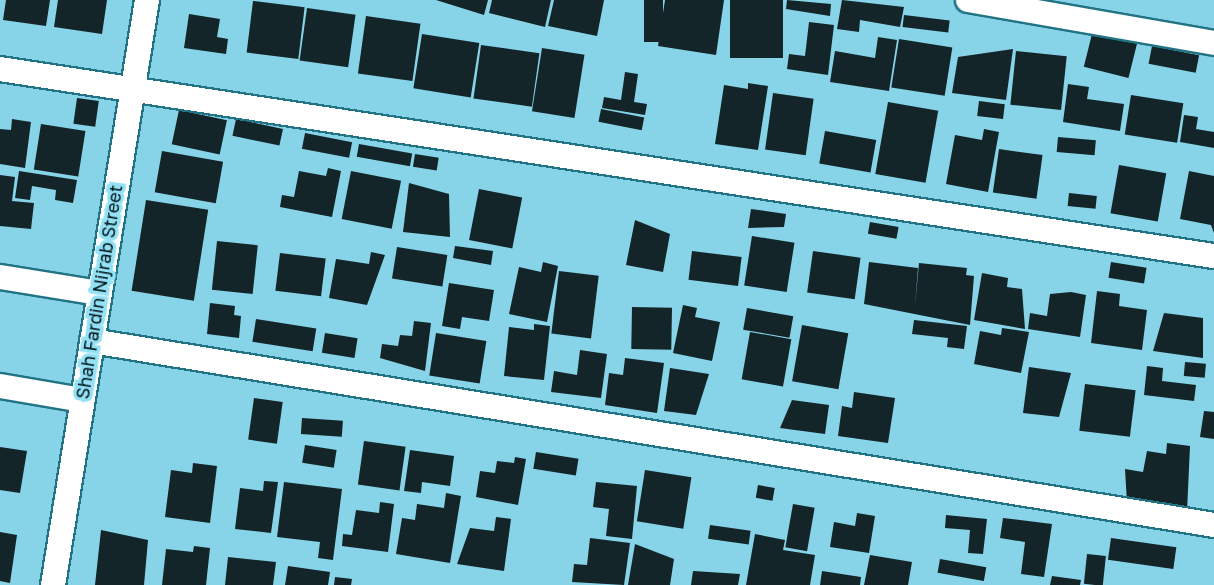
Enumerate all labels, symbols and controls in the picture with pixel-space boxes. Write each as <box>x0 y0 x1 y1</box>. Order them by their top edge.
street label: Shah Fardin Nijrab Street <box>71 183 127 401</box>

